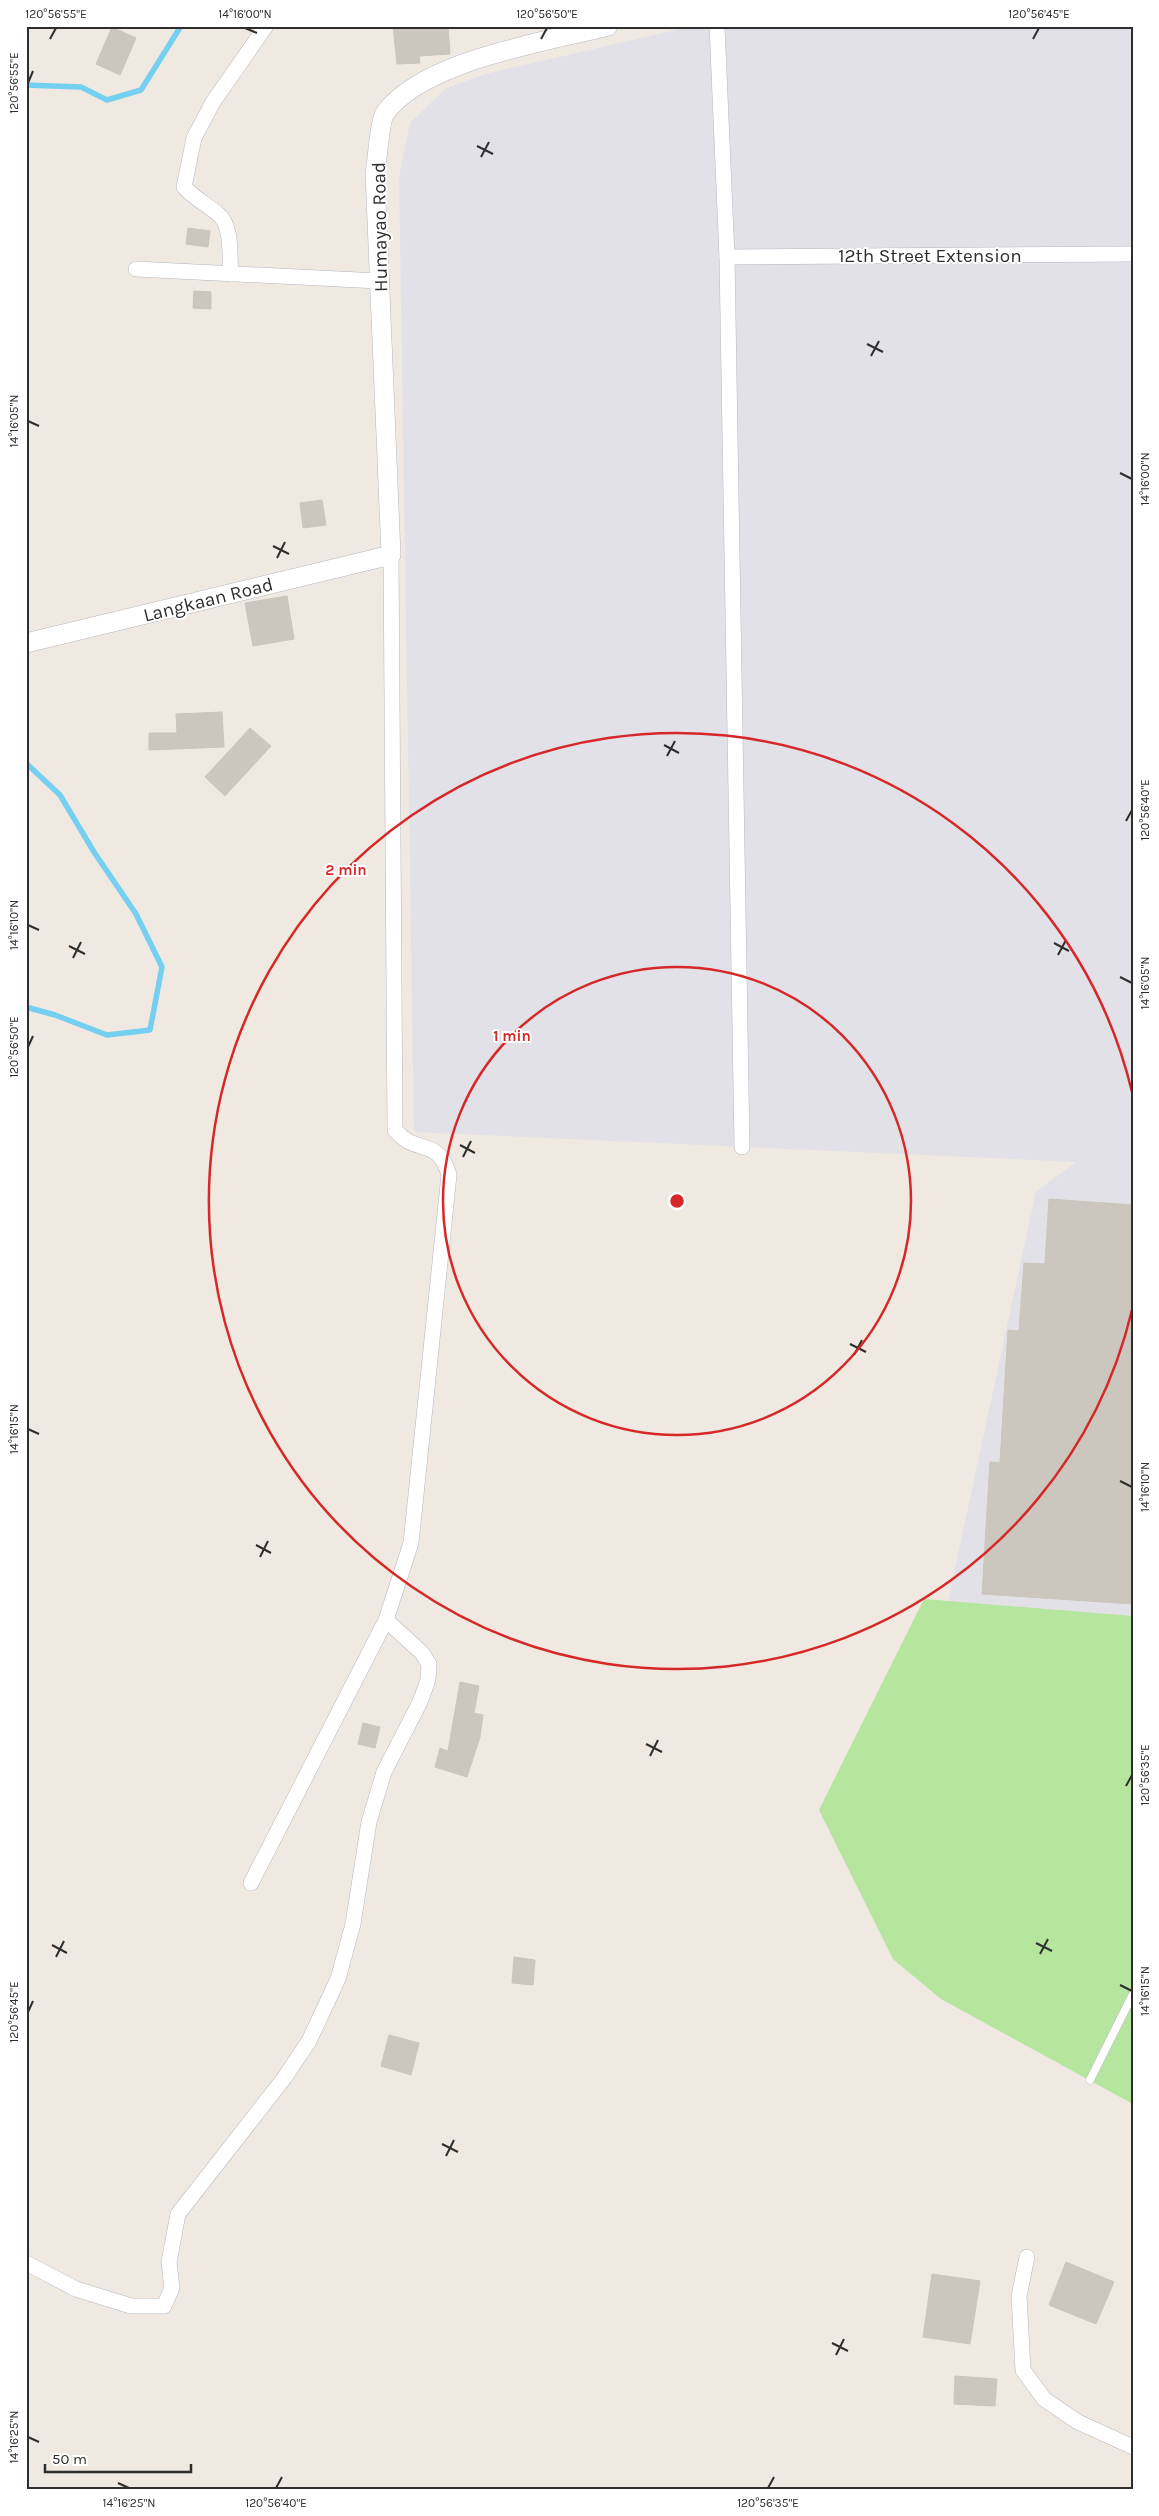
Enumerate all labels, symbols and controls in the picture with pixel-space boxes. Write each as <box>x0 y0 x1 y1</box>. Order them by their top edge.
text: 120°56'55"E <box>25 7 87 21</box>
text: 14°16'00"N <box>218 7 272 21</box>
text: 120°56'50"E <box>516 7 578 21</box>
text: 120°56'45"E <box>1008 7 1070 21</box>
text: 120°56'55"E <box>7 52 21 114</box>
street label: Humayao Road <box>368 162 392 292</box>
street label: 12th Street Extension <box>838 245 1022 267</box>
text: 14°16'05"N <box>7 395 21 447</box>
text: 14°16'00"N <box>1138 452 1152 506</box>
street label: Langkaan Road <box>141 573 275 627</box>
text: 120°56'40"E <box>1138 779 1152 841</box>
text: 2 min <box>325 861 367 879</box>
text: 14°16'10"N <box>7 900 21 950</box>
text: 14°16'05"N <box>1138 957 1152 1009</box>
text: 120°56'50"E <box>7 1016 21 1078</box>
text: 1 min <box>493 1027 531 1045</box>
centre of rings <box>668 1192 686 1210</box>
text: 14°16'15"N <box>7 1404 21 1454</box>
text: 14°16'10"N <box>1138 1462 1152 1512</box>
text: 120°56'35"E <box>1138 1744 1152 1806</box>
text: 14°16'15"N <box>1138 1966 1152 2016</box>
text: 120°56'45"E <box>7 1981 21 2043</box>
text: 14°16'25"N <box>7 2411 21 2463</box>
scale bar <box>45 2441 191 2473</box>
text: 50 m <box>52 2450 87 2468</box>
text: 14°16'25"N <box>103 2496 155 2510</box>
text: 120°56'40"E <box>245 2496 307 2510</box>
text: 120°56'35"E <box>737 2496 799 2510</box>

